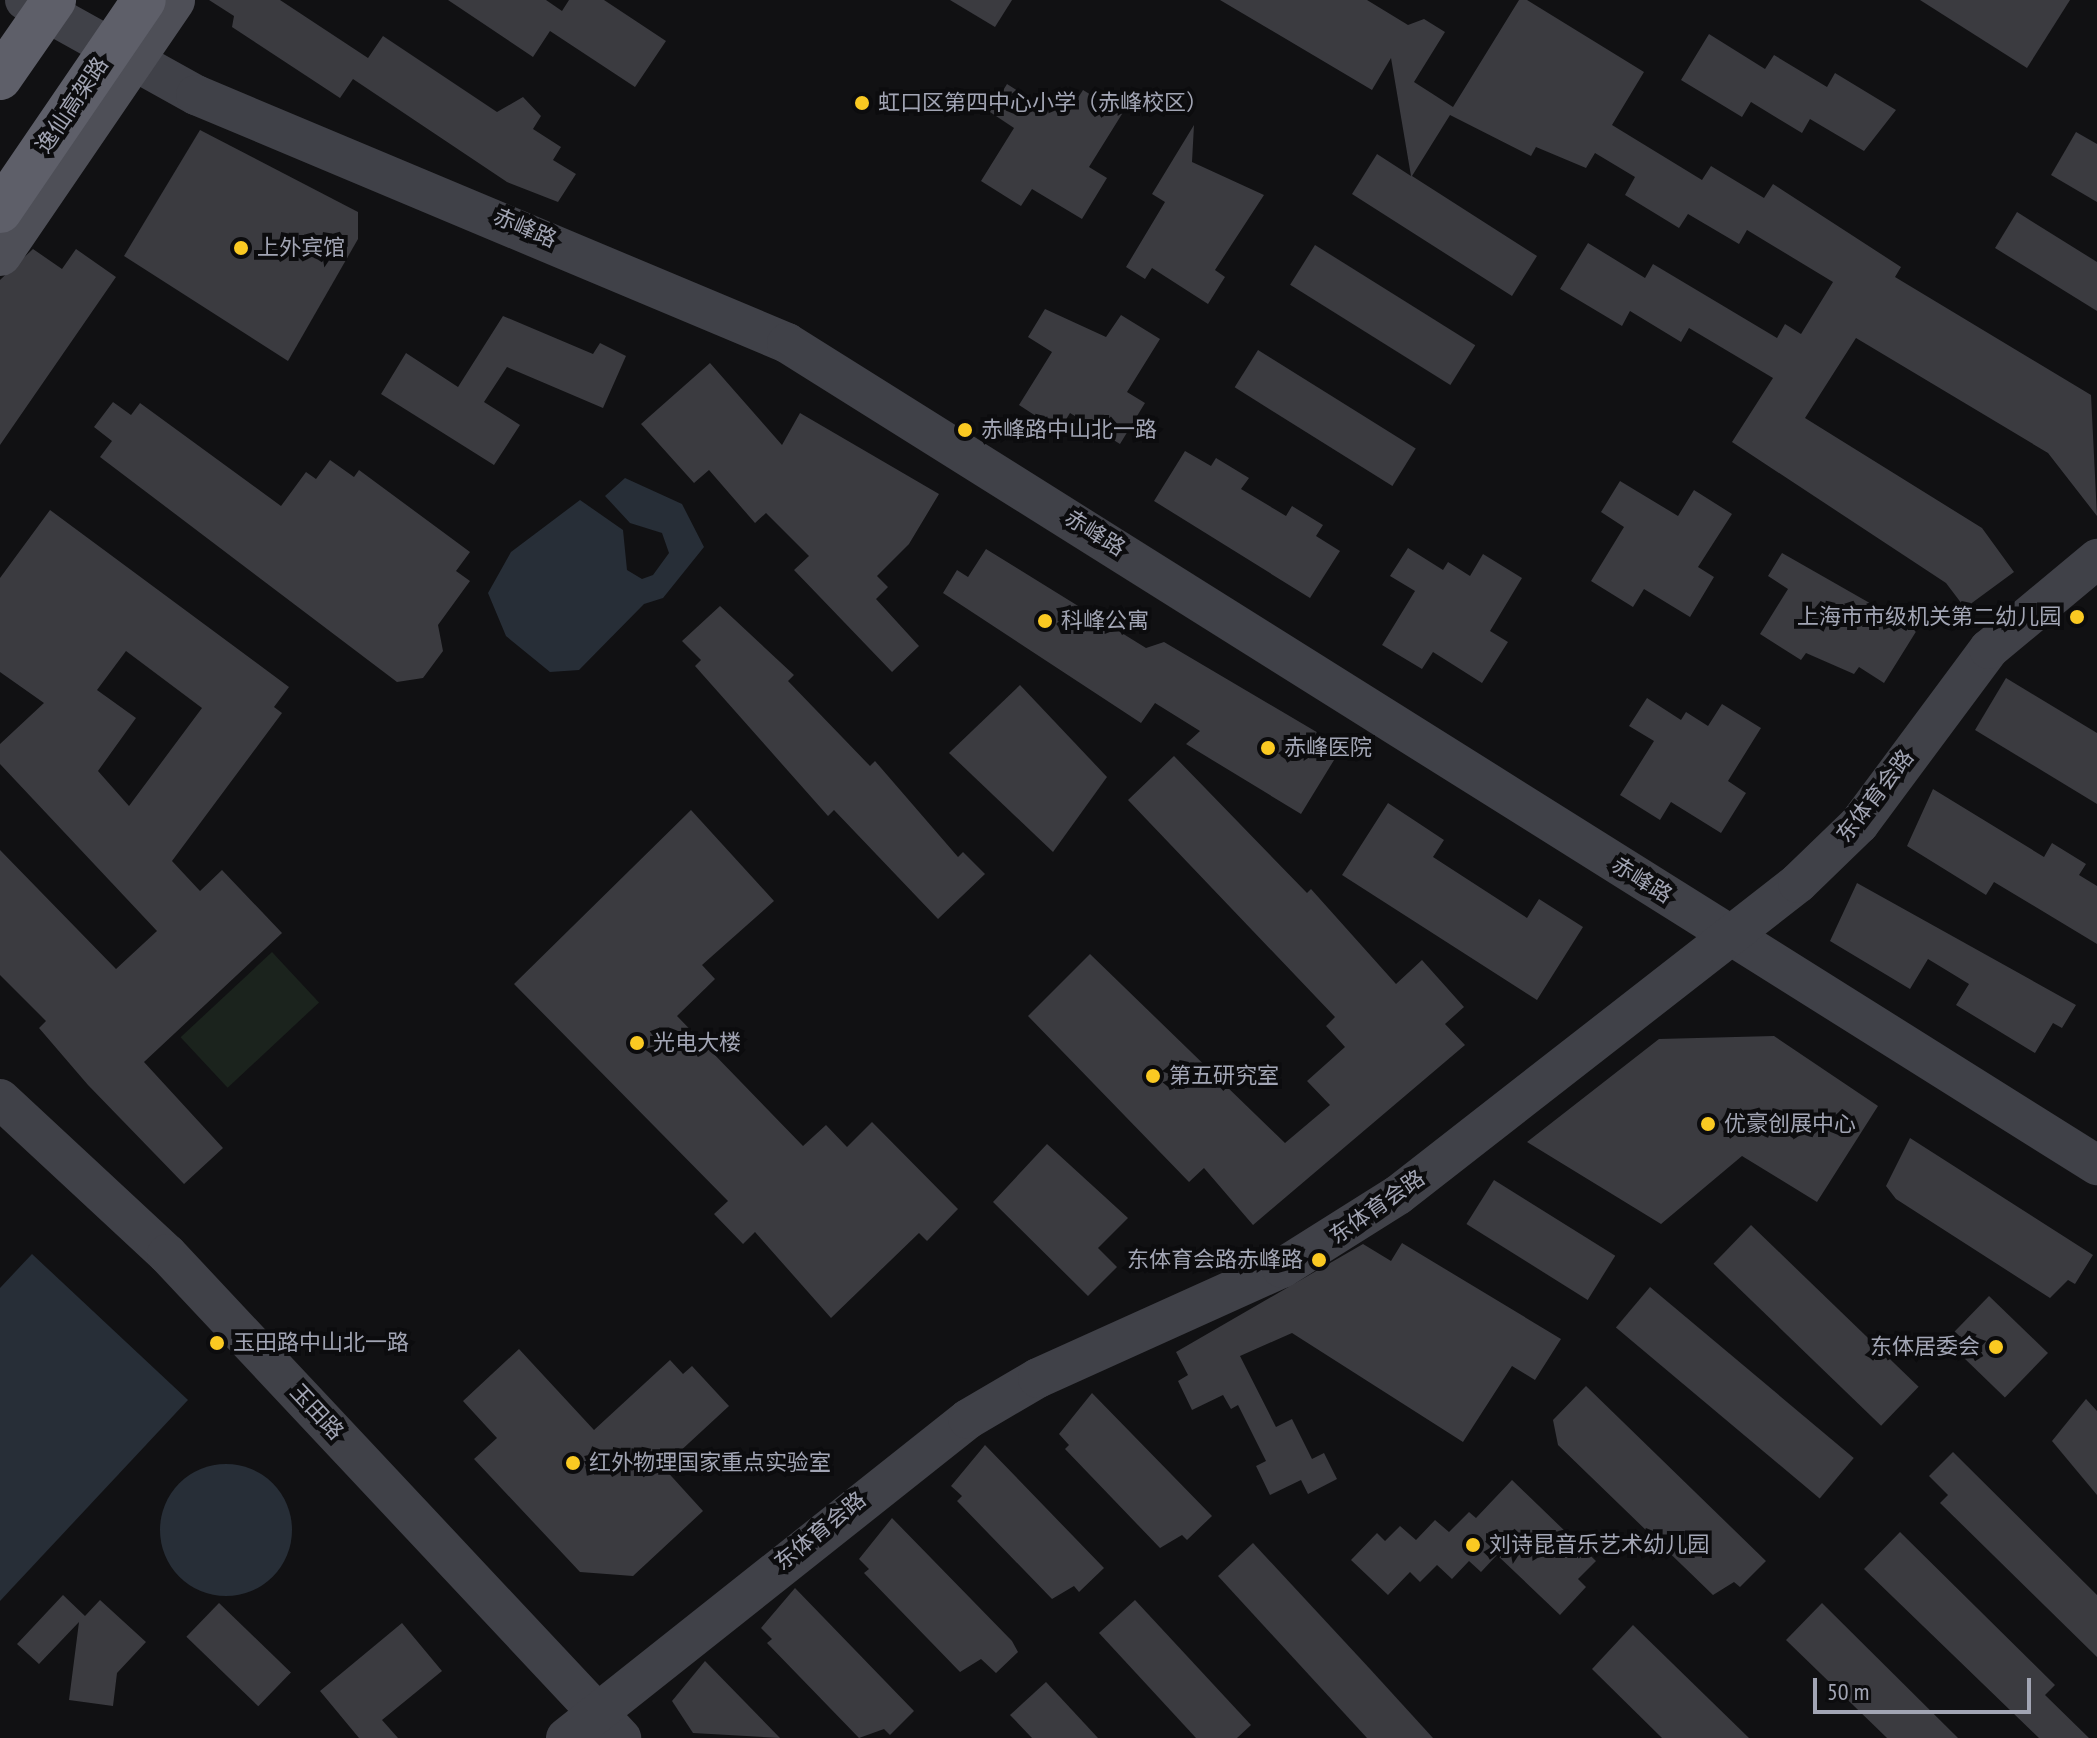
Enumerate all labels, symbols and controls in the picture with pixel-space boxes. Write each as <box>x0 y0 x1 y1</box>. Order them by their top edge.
street label: 逸仙高架路 <box>30 52 114 158</box>
place label: 虹口区第四中心小学（赤峰校区） <box>878 90 1208 116</box>
marker: 虹口区第四中心小学（赤峰校区） <box>853 94 871 112</box>
street label: 赤峰路 <box>489 203 561 253</box>
place label: 上外宾馆 <box>257 235 345 261</box>
marker: 上外宾馆 <box>232 239 250 257</box>
place label: 赤峰路中山北一路 <box>981 417 1157 443</box>
marker: 赤峰路中山北一路 <box>956 421 974 439</box>
street label: 赤峰路 <box>1060 504 1130 562</box>
place label: 上海市市级机关第二幼儿园 <box>1797 604 2061 630</box>
place label: 科峰公寓 <box>1061 608 1149 634</box>
marker: 上海市市级机关第二幼儿园 <box>2068 608 2086 626</box>
marker: 科峰公寓 <box>1036 612 1054 630</box>
place label: 赤峰医院 <box>1284 735 1372 761</box>
marker: 赤峰医院 <box>1259 739 1277 757</box>
street label: 东体育会路 <box>1831 745 1919 847</box>
street label: 赤峰路 <box>1607 851 1677 909</box>
place label: 光电大楼 <box>653 1030 741 1056</box>
marker: 光电大楼 <box>628 1034 646 1052</box>
place label: 第五研究室 <box>1169 1063 1279 1089</box>
marker: 第五研究室 <box>1144 1067 1162 1085</box>
place label: 优豪创展中心 <box>1724 1111 1856 1137</box>
marker: 优豪创展中心 <box>1699 1115 1717 1133</box>
street label: 东体育会路 <box>1324 1165 1430 1249</box>
place label: 东体育会路赤峰路 <box>1127 1247 1303 1273</box>
marker: 东体育会路赤峰路 <box>1310 1251 1328 1269</box>
place label: 玉田路中山北一路 <box>233 1330 409 1356</box>
marker: 玉田路中山北一路 <box>208 1334 226 1352</box>
place label: 东体居委会 <box>1870 1334 1980 1360</box>
marker: 东体居委会 <box>1987 1338 2005 1356</box>
street label: 玉田路 <box>285 1379 349 1445</box>
place label: 红外物理国家重点实验室 <box>589 1450 831 1476</box>
marker: 红外物理国家重点实验室 <box>564 1454 582 1472</box>
street label: 东体育会路 <box>769 1486 871 1576</box>
place label: 刘诗昆音乐艺术幼儿园 <box>1489 1532 1709 1558</box>
marker: 刘诗昆音乐艺术幼儿园 <box>1464 1536 1482 1554</box>
scale bar <box>1817 1662 2035 1712</box>
text: 50 m <box>1827 1676 1869 1707</box>

